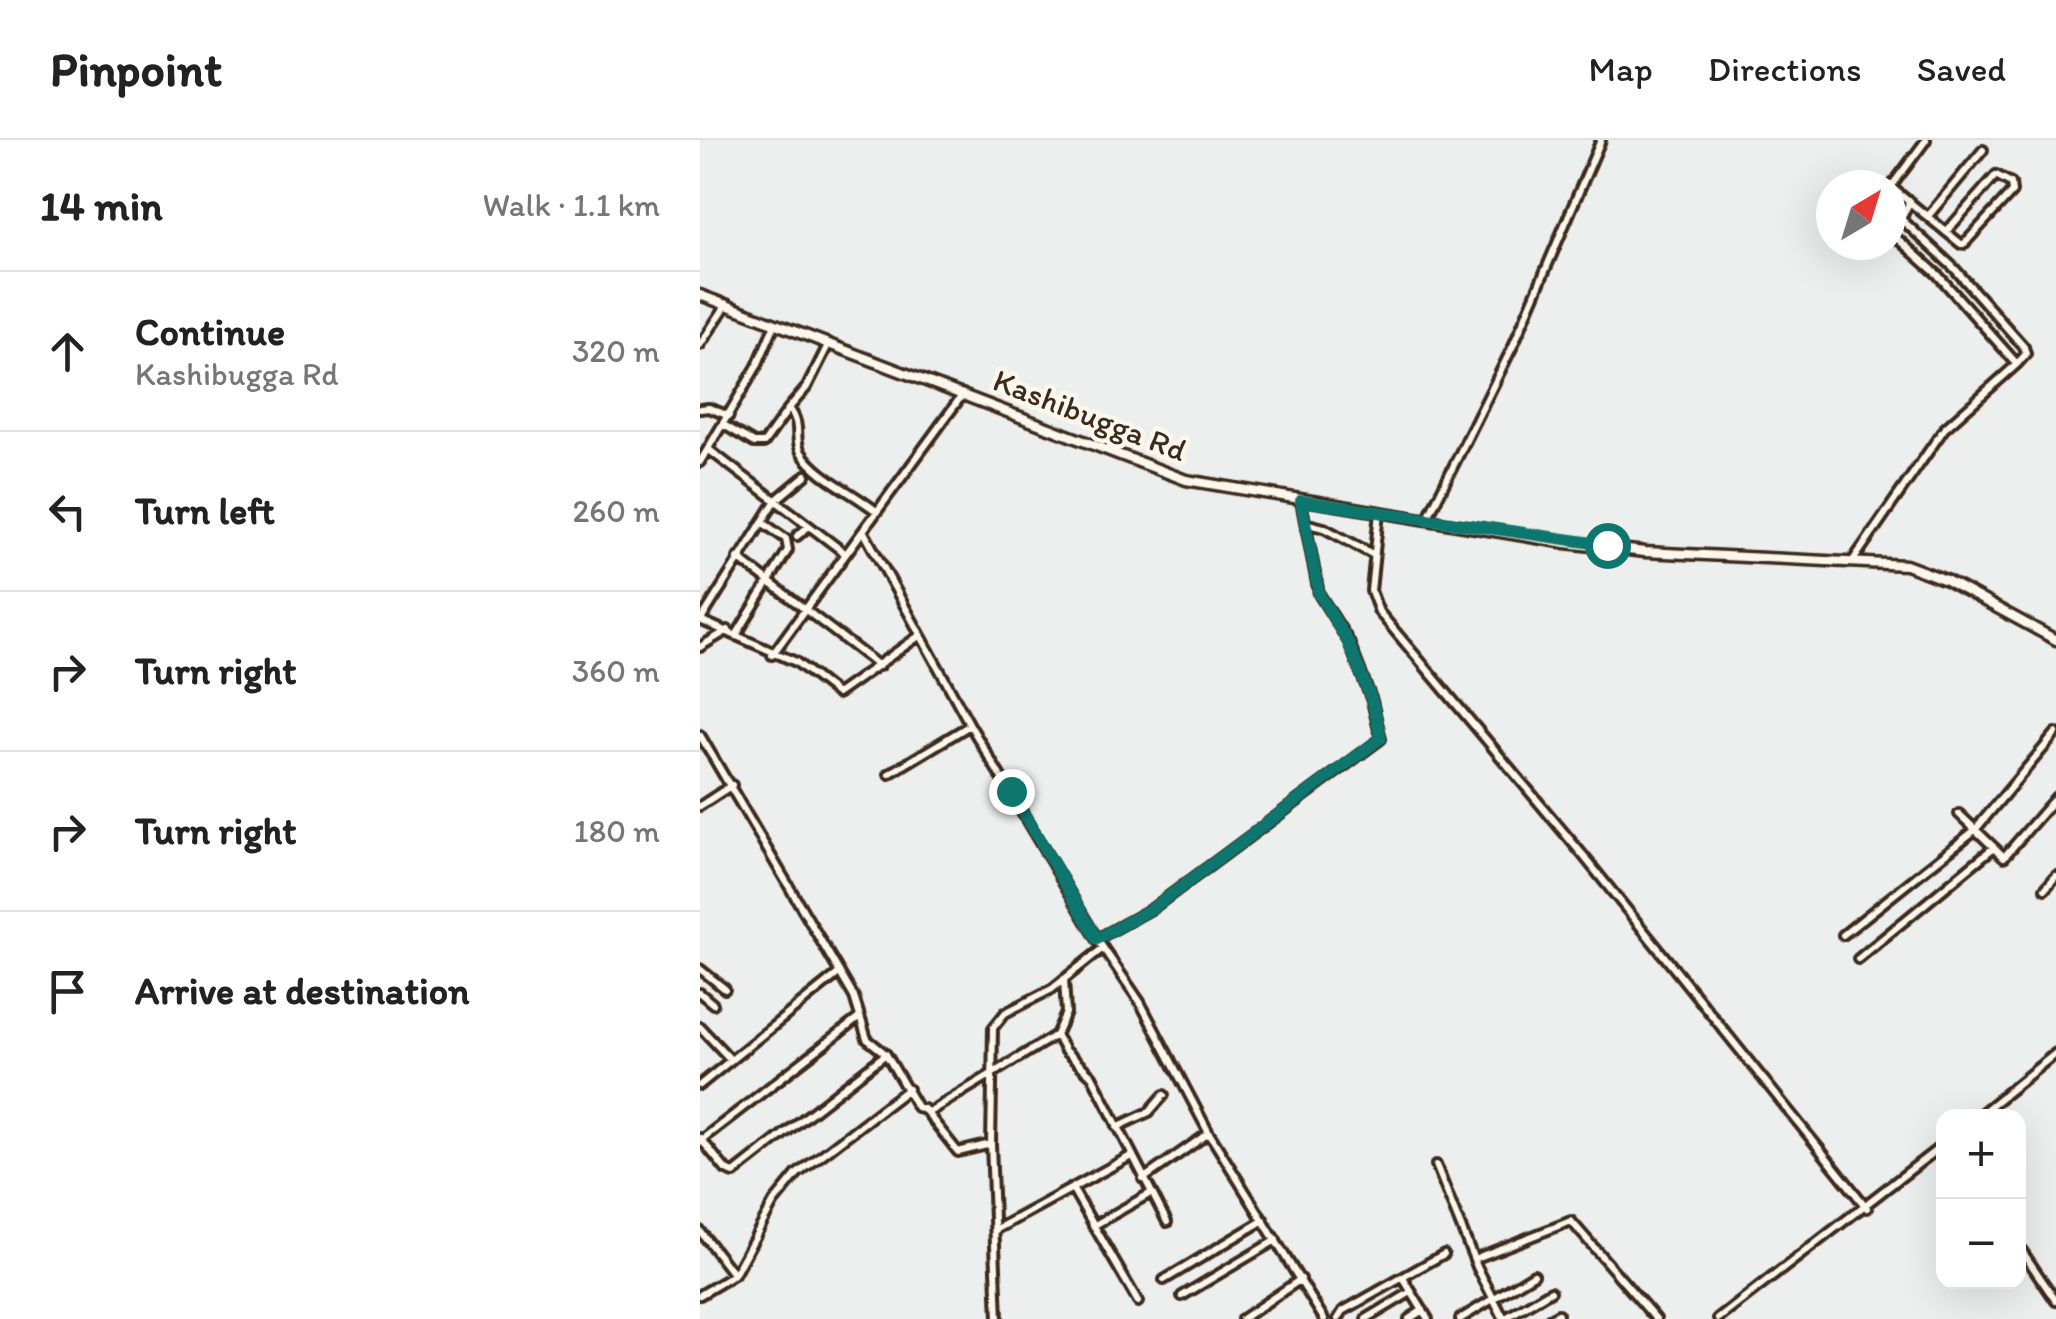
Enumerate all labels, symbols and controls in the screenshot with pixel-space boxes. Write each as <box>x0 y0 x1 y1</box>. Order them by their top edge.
text: Pinpoint <box>50 40 222 98</box>
text: Map <box>1589 48 1653 90</box>
text: Directions <box>1708 48 1862 90</box>
text: Saved <box>1917 48 2006 90</box>
north arrow <box>1816 170 1906 260</box>
text: 14 min <box>40 180 163 231</box>
text: Walk · 1.1 km <box>483 186 660 224</box>
text: Continue <box>135 309 285 355</box>
icon: ahead <box>40 324 95 379</box>
text: 320 m <box>572 332 660 370</box>
text: Kashibugga Rd <box>135 355 339 393</box>
street label: Kashibugga Rd <box>988 361 1192 469</box>
icon: left <box>40 484 95 539</box>
text: Turn left <box>135 488 275 534</box>
text: 260 m <box>572 492 660 530</box>
route start <box>1585 523 1631 569</box>
icon: right <box>40 644 95 699</box>
text: Turn right <box>135 648 297 694</box>
text: 360 m <box>572 652 660 690</box>
route end <box>989 769 1035 815</box>
icon: right <box>40 804 95 859</box>
text: Turn right <box>135 808 297 854</box>
text: 180 m <box>574 812 660 850</box>
icon: arrive <box>40 964 95 1019</box>
text: Arrive at destination <box>135 968 470 1014</box>
map controls <box>1936 1109 2026 1289</box>
button: + <box>1936 1109 2026 1199</box>
button: − <box>1936 1199 2026 1289</box>

